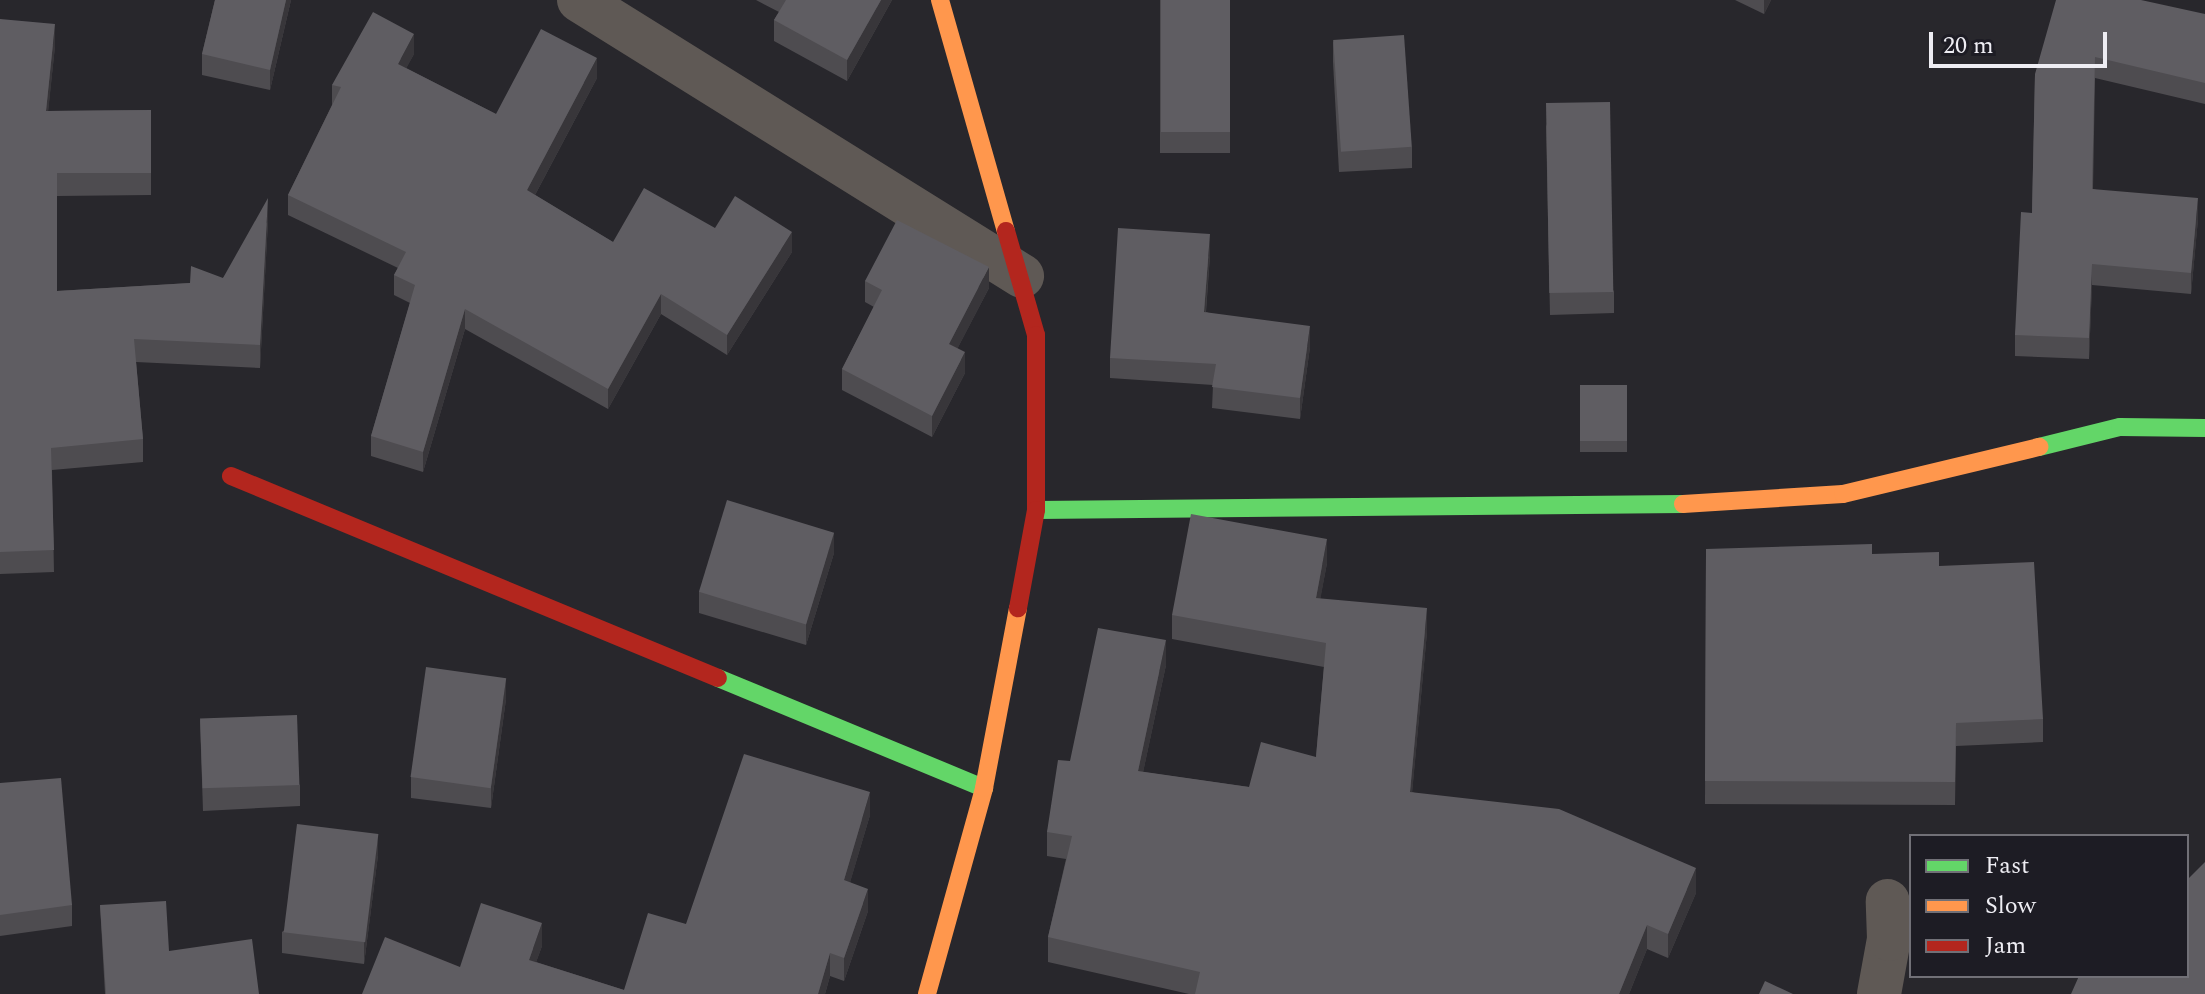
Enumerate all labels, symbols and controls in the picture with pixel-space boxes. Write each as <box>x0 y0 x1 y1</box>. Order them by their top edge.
scale bar <box>1933 16 2111 66</box>
text: 20 m <box>1943 28 1994 64</box>
legend <box>1909 834 2189 978</box>
text: Fast <box>1985 848 2030 884</box>
text: Slow <box>1985 888 2036 924</box>
text: Jam <box>1985 928 2026 964</box>

